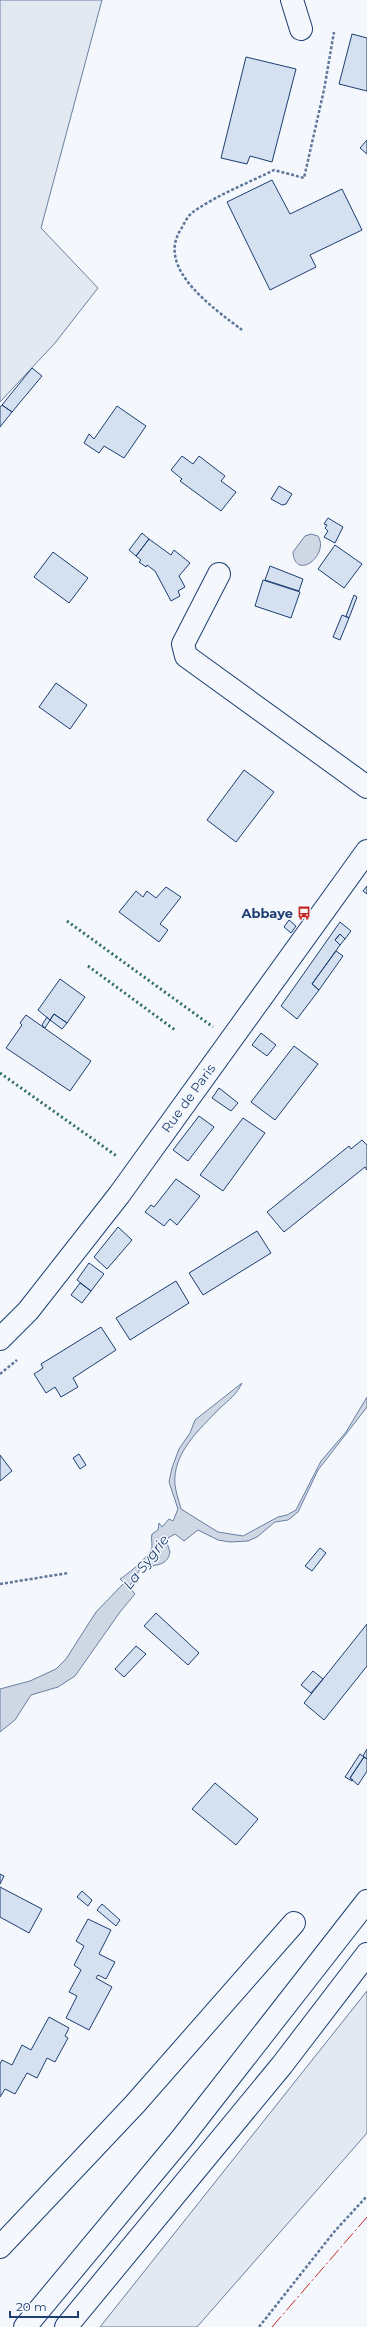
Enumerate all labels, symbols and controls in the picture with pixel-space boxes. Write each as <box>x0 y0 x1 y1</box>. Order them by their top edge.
place label: Abbaye <box>241 905 293 921</box>
bus stop icon: Abbaye <box>296 905 312 921</box>
street label: Rue de Paris <box>158 1060 218 1136</box>
water label: La Sygrie <box>119 1531 173 1593</box>
scale bar <box>10 2293 78 2319</box>
text: 20 m <box>16 2299 47 2314</box>

